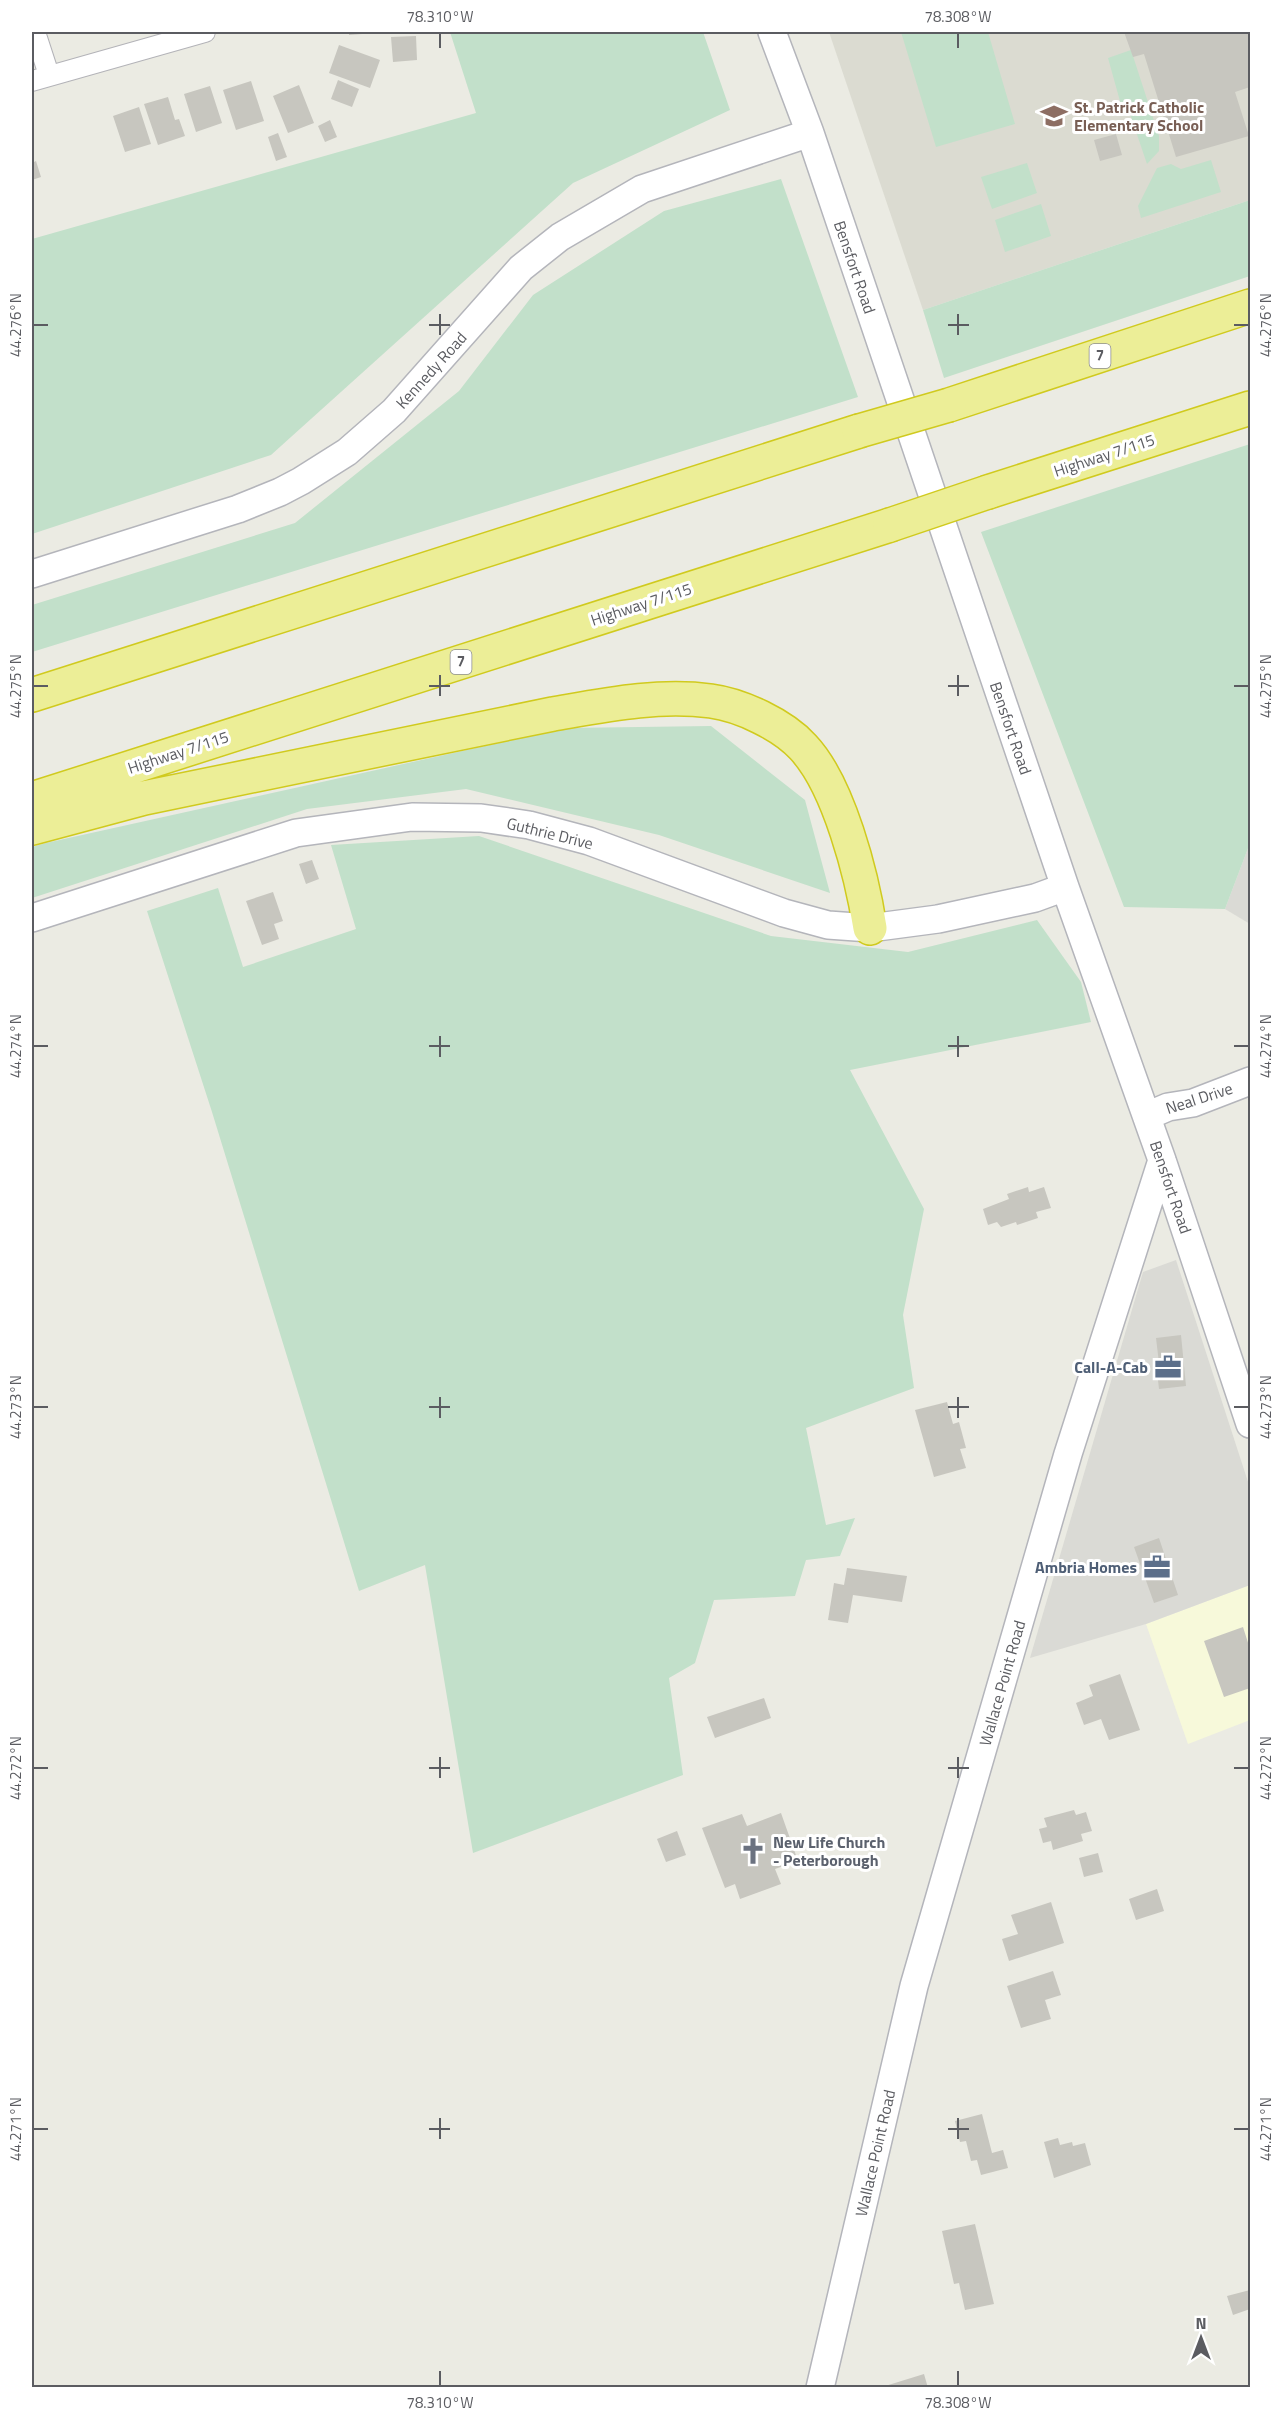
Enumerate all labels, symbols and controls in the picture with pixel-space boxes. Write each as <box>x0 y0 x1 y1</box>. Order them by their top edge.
text: 78.310°W <box>407 5 473 28</box>
text: 78.308°W <box>925 5 991 28</box>
place label: St. Patrick Catholic Elementary School <box>1074 95 1204 137</box>
school or university icon: St. Patrick Catholic Elementary School <box>1039 101 1069 131</box>
street label: Bensfort Road <box>828 217 882 317</box>
text: 44.276°N <box>4 293 27 357</box>
text: 44.276°N <box>1254 293 1277 357</box>
street label: Kennedy Road <box>390 326 472 414</box>
road number: 7 <box>1090 344 1110 368</box>
street label: Highway 7/115 <box>1050 427 1158 483</box>
street label: Highway 7/115 <box>587 576 695 632</box>
road number: 7 <box>450 650 472 674</box>
text: 44.275°N <box>4 654 27 718</box>
text: 44.275°N <box>1254 654 1277 718</box>
street label: Bensfort Road <box>984 678 1038 778</box>
street label: Highway 7/115 <box>124 724 232 780</box>
street label: Guthrie Drive <box>504 811 596 855</box>
text: 44.274°N <box>4 1014 27 1078</box>
text: 44.274°N <box>1254 1014 1277 1078</box>
street label: Neal Drive <box>1162 1076 1236 1120</box>
street label: Bensfort Road <box>1144 1137 1198 1237</box>
office icon: Call-A-Cab <box>1153 1352 1183 1382</box>
place label: Call-A-Cab <box>1074 1355 1148 1379</box>
text: 44.273°N <box>4 1375 27 1439</box>
text: 44.273°N <box>1254 1375 1277 1439</box>
office icon: Ambria Homes <box>1142 1552 1172 1582</box>
place label: Ambria Homes <box>1035 1555 1137 1579</box>
street label: Wallace Point Road <box>973 1617 1031 1749</box>
text: 44.272°N <box>4 1736 27 1800</box>
text: 44.272°N <box>1254 1736 1277 1800</box>
place label: New Life Church - Peterborough <box>773 1830 885 1872</box>
church icon: New Life Church - Peterborough <box>738 1836 768 1866</box>
street label: Wallace Point Road <box>849 2087 901 2219</box>
text: 44.271°N <box>4 2097 27 2161</box>
text: 44.271°N <box>1254 2097 1277 2161</box>
north arrow <box>1171 2308 1231 2368</box>
text: N <box>1195 2311 1207 2335</box>
text: 78.310°W <box>407 2391 473 2414</box>
text: 78.308°W <box>925 2391 991 2414</box>

